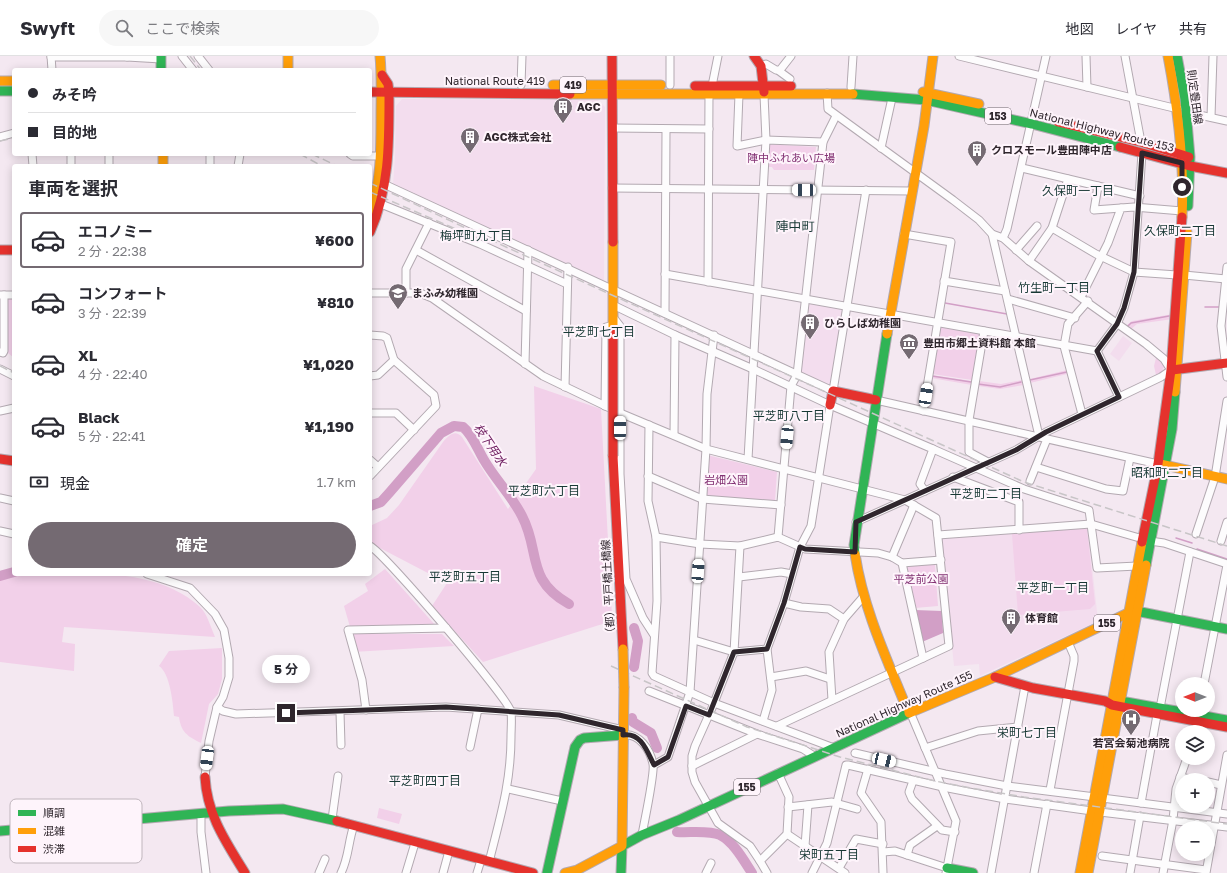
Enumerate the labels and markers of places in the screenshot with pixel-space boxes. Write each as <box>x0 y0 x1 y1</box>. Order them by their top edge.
building icon: AGC <box>552 96 574 124</box>
place label: AGC <box>577 100 601 113</box>
building icon: AGC株式会社 <box>459 126 481 154</box>
place label: AGC株式会社 <box>484 130 552 143</box>
building icon: クロスモール豊田陣中店 <box>966 139 988 167</box>
place label: クロスモール豊田陣中店 <box>991 143 1112 156</box>
school or university icon: まふみ幼稚園 <box>387 282 409 310</box>
place label: まふみ幼稚園 <box>412 286 478 299</box>
building icon: ひらしば幼稚園 <box>799 312 821 340</box>
place label: ひらしば幼稚園 <box>824 316 901 329</box>
museum icon: 豊田市郷土資料館 本館 <box>898 332 920 360</box>
place label: 豊田市郷土資料館 本館 <box>923 336 1036 349</box>
building icon: 体育館 <box>1000 607 1022 635</box>
place label: 体育館 <box>1025 611 1058 624</box>
hospital icon: 若宮会菊池病院 <box>1120 708 1142 736</box>
place label: 若宮会菊池病院 <box>1093 736 1170 749</box>

